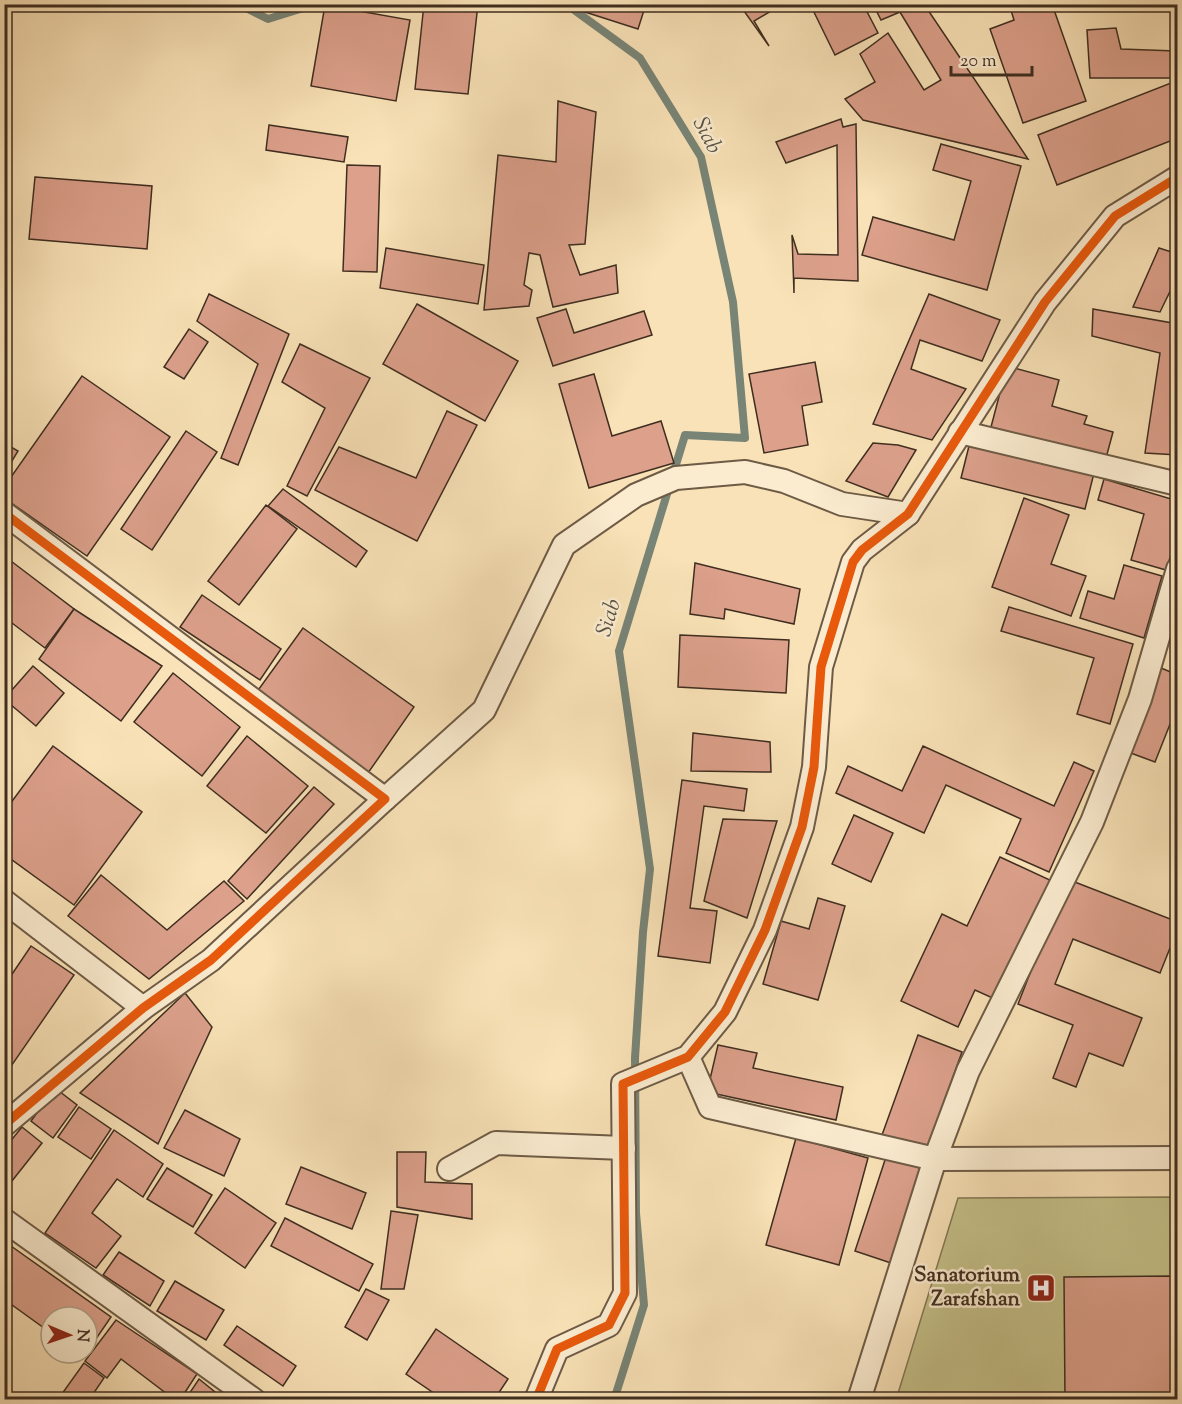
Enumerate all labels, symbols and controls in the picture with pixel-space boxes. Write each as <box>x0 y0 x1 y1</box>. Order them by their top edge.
scale bar <box>951 39 1032 77</box>
text: 20 m <box>960 49 997 75</box>
water label: Siab <box>683 112 729 160</box>
water label: Siab <box>589 595 631 641</box>
place label: Sanatorium Zarafshan <box>914 1261 1021 1315</box>
hospital icon: Sanatorium Zarafshan <box>1025 1272 1057 1304</box>
north arrow <box>39 1305 99 1365</box>
text: N <box>70 1329 93 1342</box>

